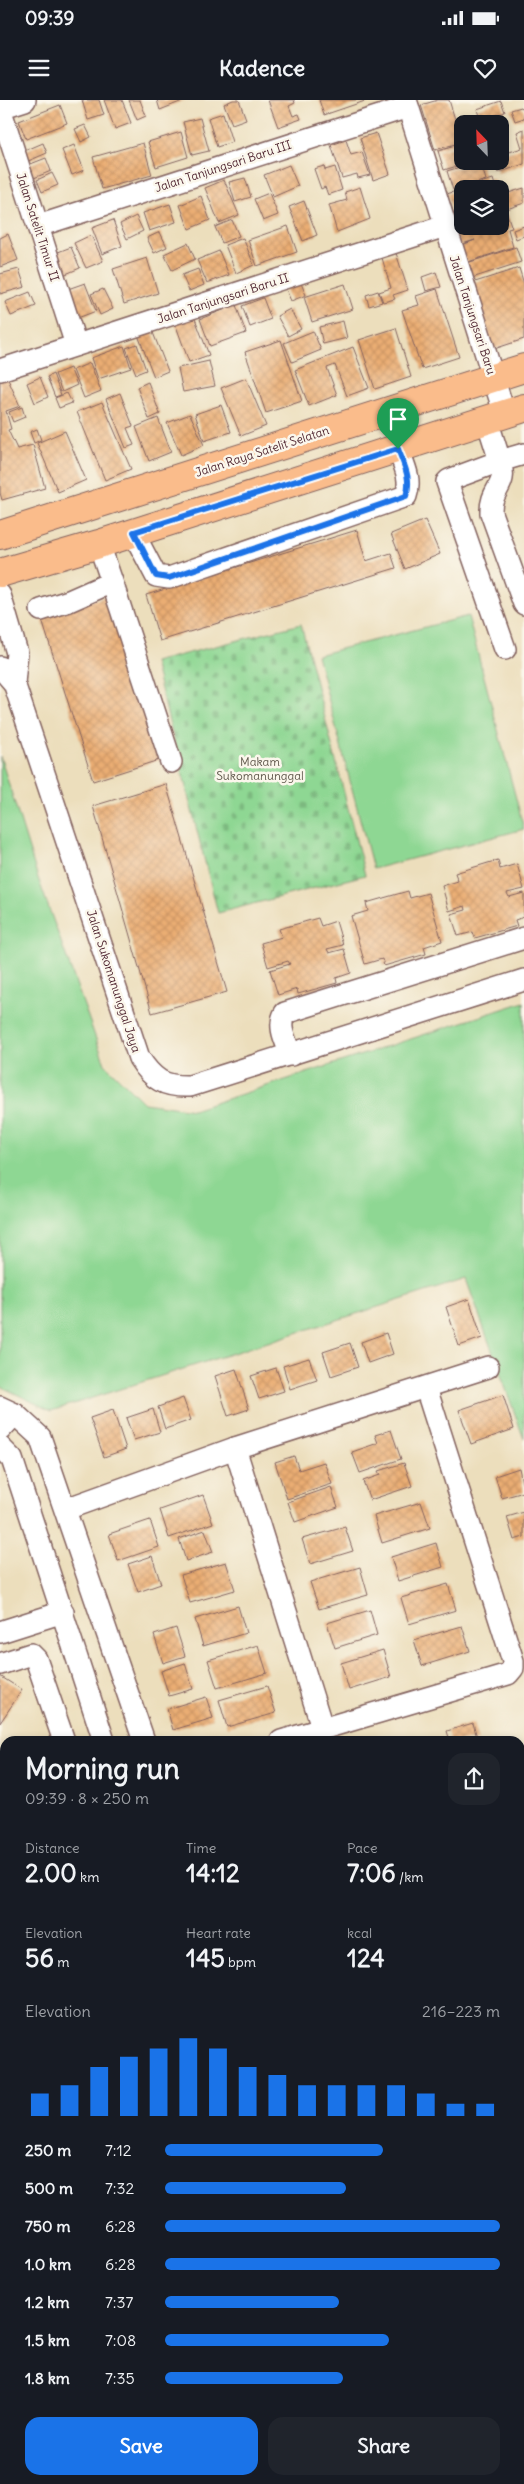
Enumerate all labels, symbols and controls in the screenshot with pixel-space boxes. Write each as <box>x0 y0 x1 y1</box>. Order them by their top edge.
text: 09:39 <box>25 6 74 30</box>
icon: menu <box>25 54 53 82</box>
text: Kadence <box>219 54 305 82</box>
icon: heart <box>471 54 499 82</box>
north arrow <box>454 115 509 170</box>
map controls <box>454 115 509 235</box>
street label: Jalan Tanjungsari Baru III <box>153 137 293 195</box>
street label: Jalan Satelit Timur II <box>13 171 63 283</box>
button: layers <box>454 180 509 235</box>
street label: Jalan Tanjungsari Baru <box>447 254 499 376</box>
street label: Jalan Tanjungsari Baru II <box>155 270 291 326</box>
pin <box>377 398 419 449</box>
icon: arrive <box>384 405 412 433</box>
street label: Jalan Raya Satelit Selatan <box>193 422 331 480</box>
park label: Makam Sukomanunggal <box>216 754 304 783</box>
street label: Jalan Sukomanunggal Jaya <box>84 908 144 1054</box>
text: Morning run <box>25 1751 180 1787</box>
button: share <box>448 1753 500 1805</box>
text: 09:39 · 8 × 250 m <box>25 1788 149 1808</box>
text: Distance <box>25 1839 80 1857</box>
text: Time <box>186 1839 216 1857</box>
text: Pace <box>347 1839 377 1857</box>
text: 2.00 <box>25 1857 77 1889</box>
text: 14:12 <box>186 1857 240 1889</box>
text: 7:06 <box>347 1857 396 1889</box>
text: km <box>77 1868 100 1886</box>
text: /km <box>396 1868 424 1886</box>
text: Elevation <box>25 1924 82 1942</box>
text: Heart rate <box>186 1924 251 1942</box>
text: kcal <box>347 1924 372 1942</box>
text: 56 <box>25 1942 54 1974</box>
text: 145 <box>186 1942 225 1974</box>
text: 124 <box>347 1942 385 1974</box>
text: m <box>54 1953 69 1971</box>
text: bpm <box>225 1953 256 1971</box>
text: Elevation <box>25 2001 91 2021</box>
text: 216–223 m <box>422 2001 500 2021</box>
text: 250 m <box>25 2140 71 2160</box>
text: 7:12 <box>105 2140 132 2160</box>
text: 500 m <box>25 2178 73 2198</box>
text: 7:32 <box>105 2178 134 2198</box>
text: 750 m <box>25 2216 70 2236</box>
text: 6:28 <box>105 2216 136 2236</box>
text: 1.0 km <box>25 2254 71 2274</box>
text: 6:28 <box>105 2254 136 2274</box>
text: 1.2 km <box>25 2292 69 2312</box>
text: 7:37 <box>105 2292 133 2312</box>
text: 1.5 km <box>25 2330 70 2350</box>
text: 7:08 <box>105 2330 136 2350</box>
text: 1.8 km <box>25 2368 70 2388</box>
text: 7:35 <box>105 2368 135 2388</box>
button: Save <box>25 2417 258 2475</box>
button: Share <box>268 2417 500 2475</box>

